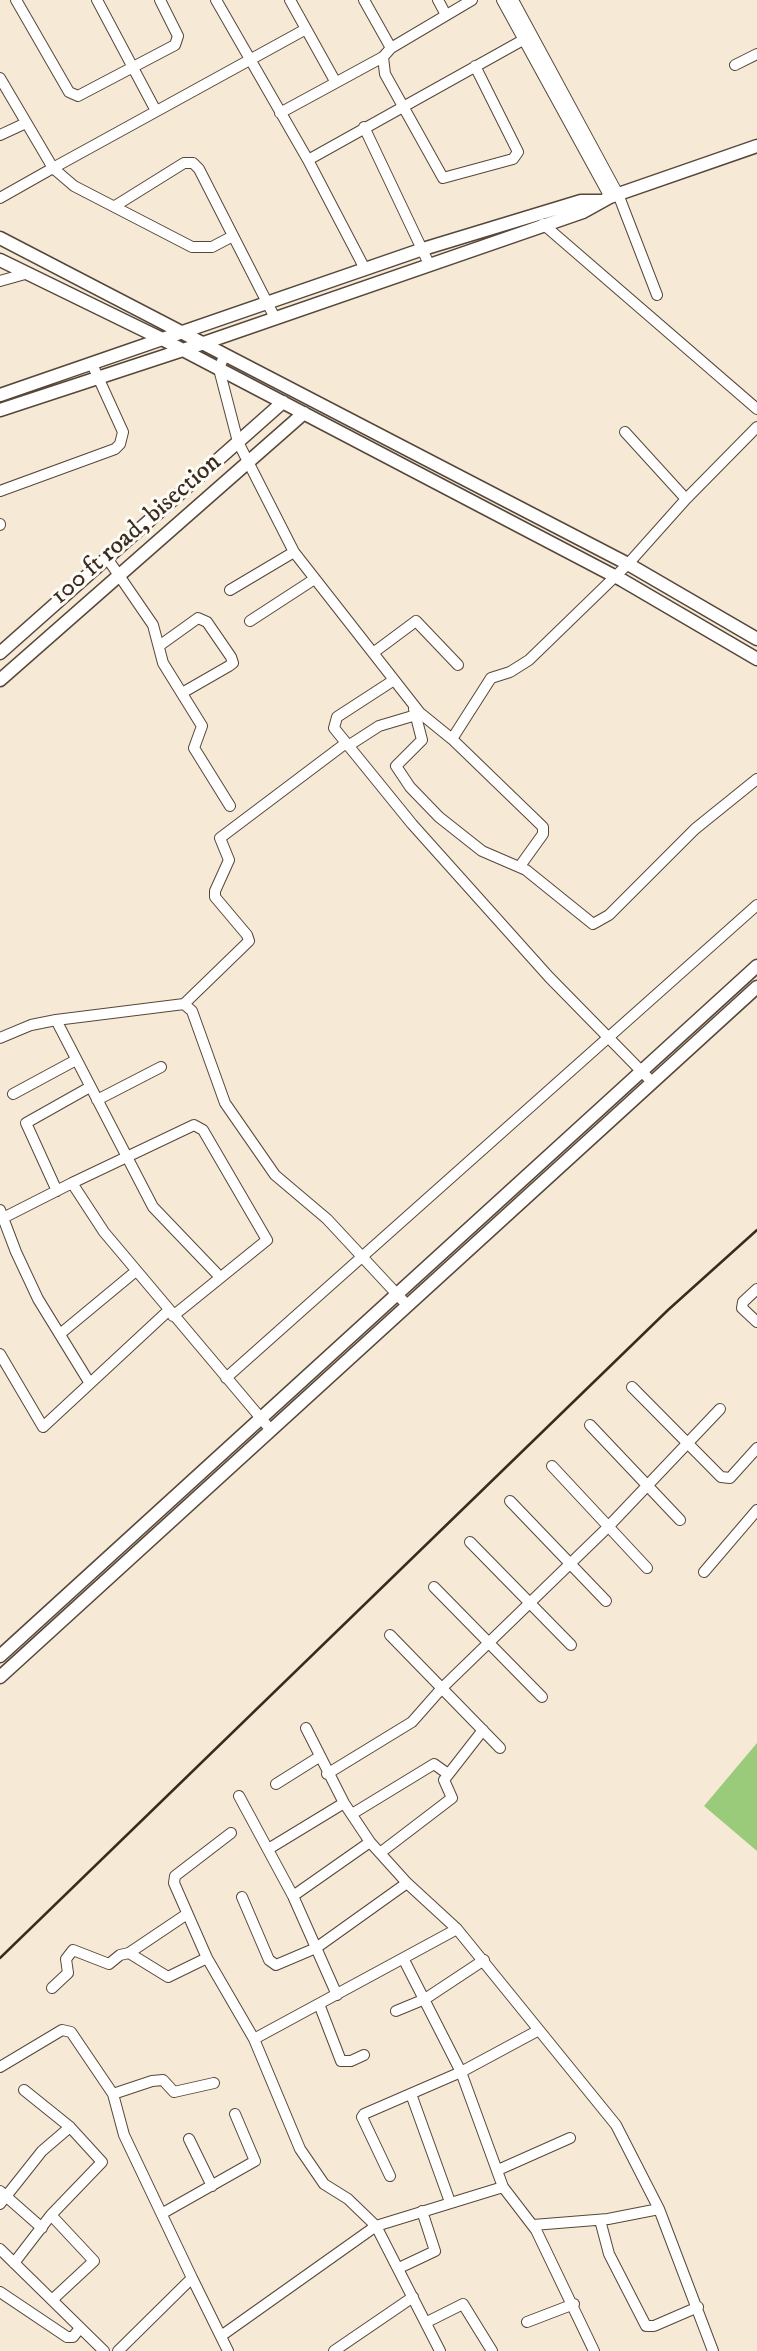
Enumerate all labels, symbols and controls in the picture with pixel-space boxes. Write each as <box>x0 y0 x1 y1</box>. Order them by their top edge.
street label: 100 ft road, bisection <box>46 448 228 612</box>

